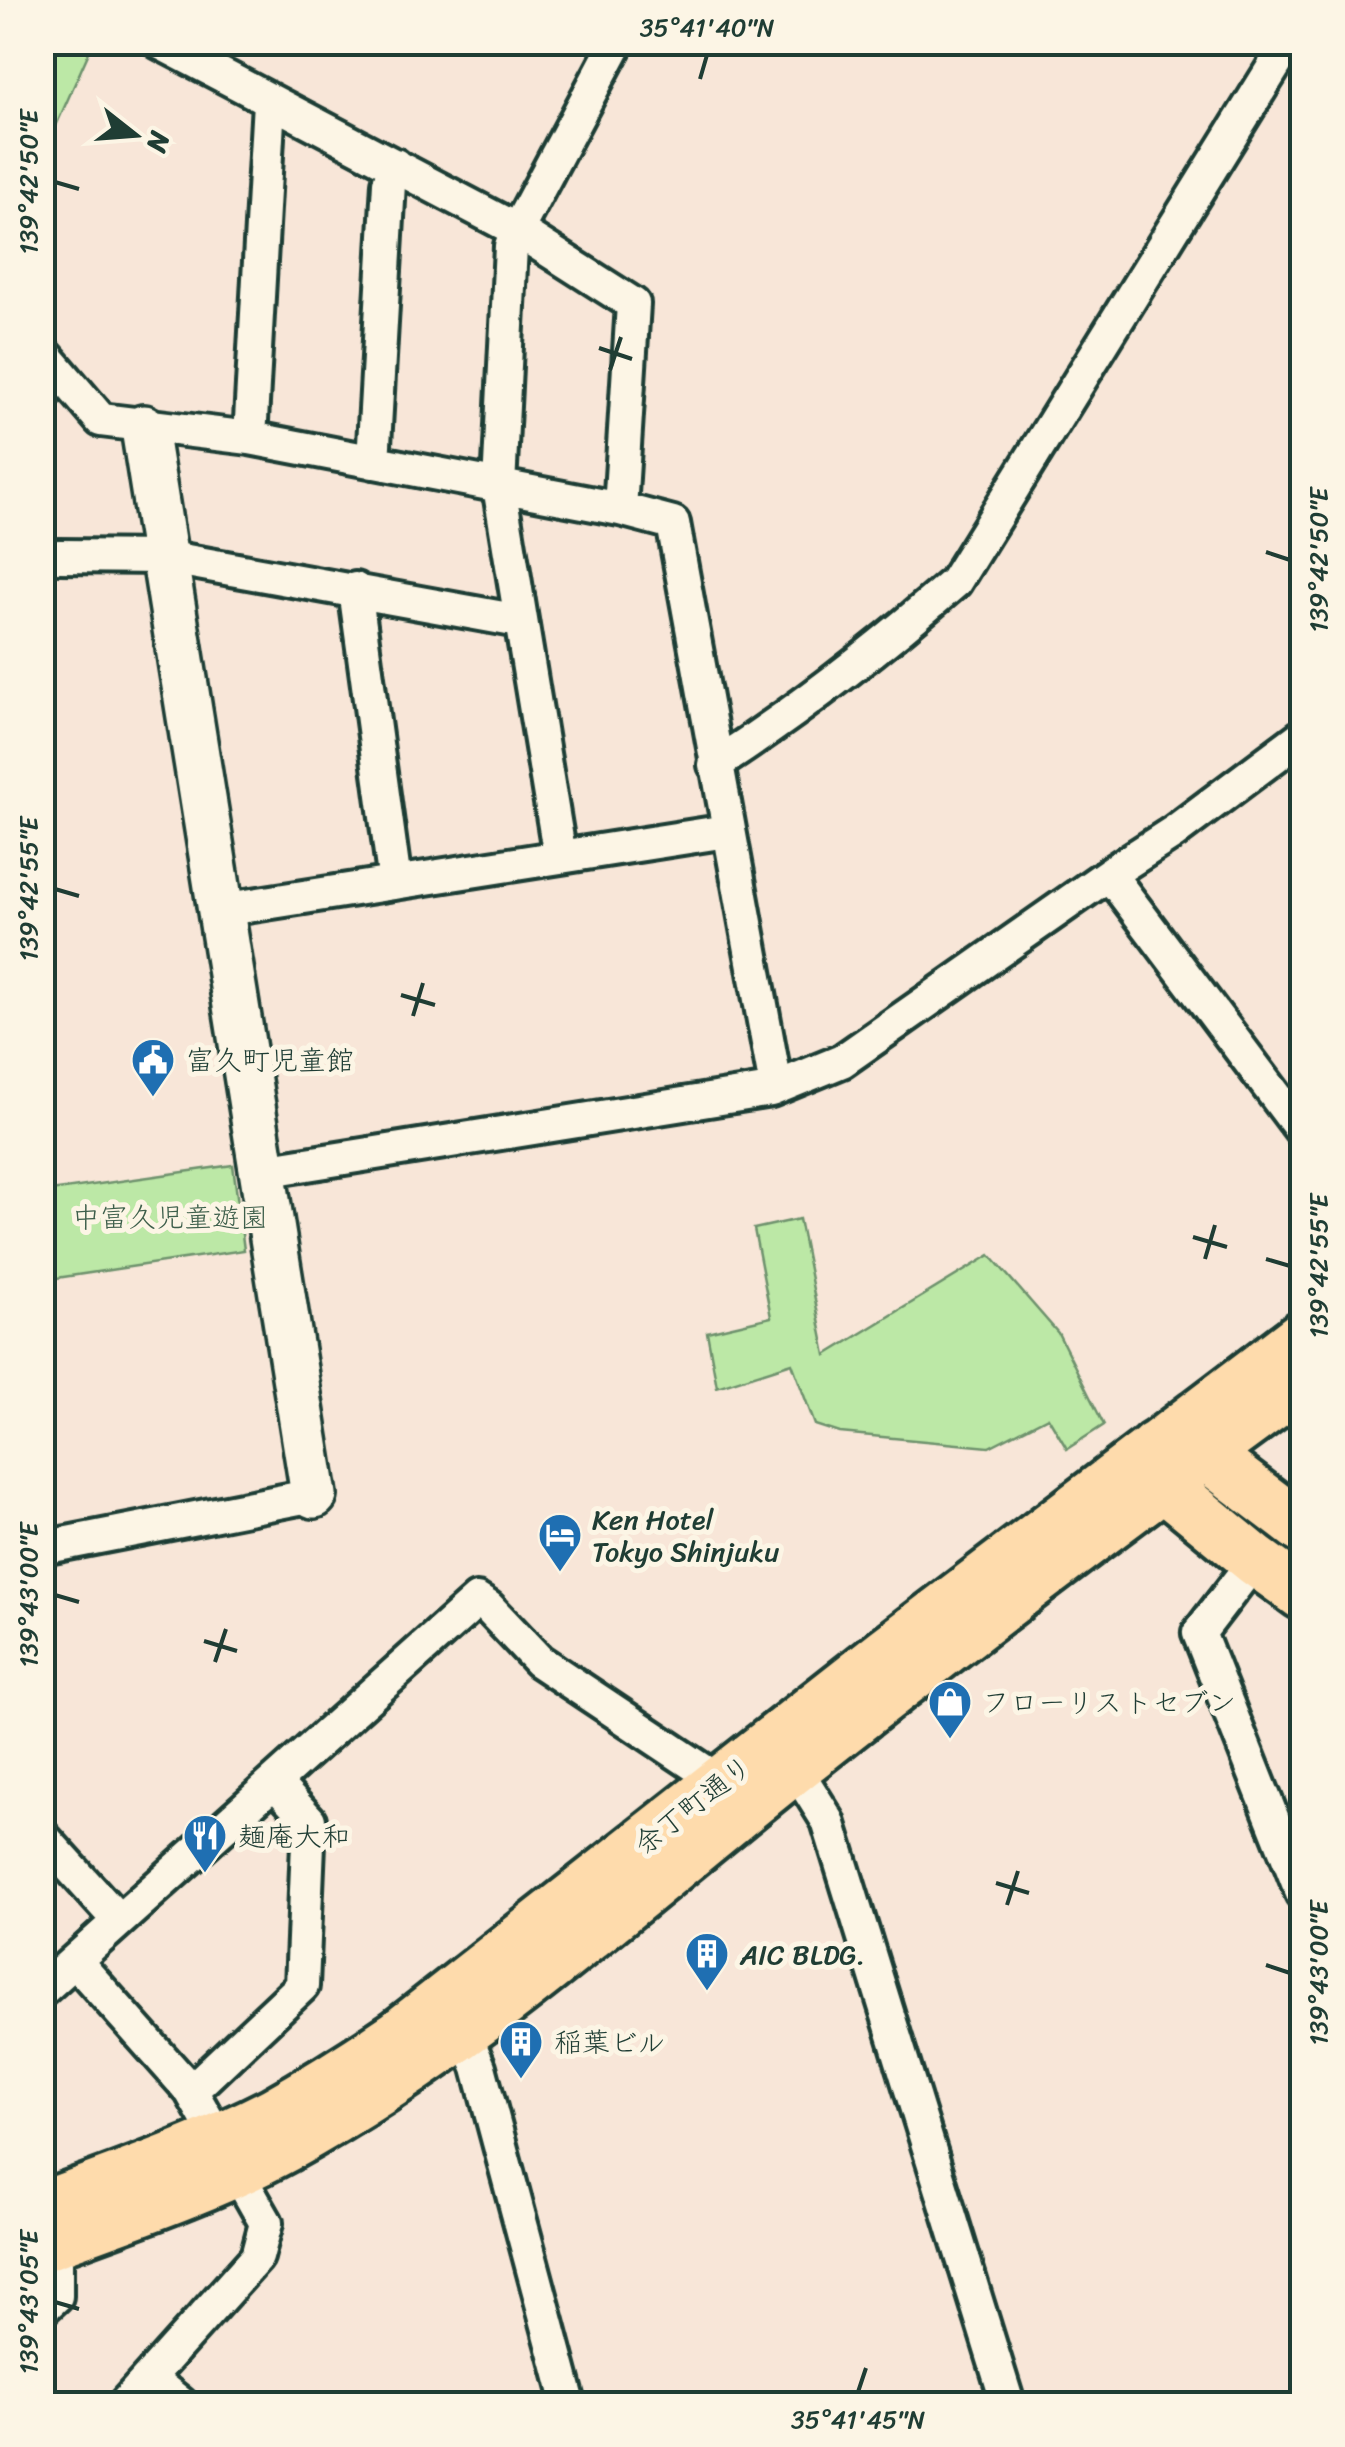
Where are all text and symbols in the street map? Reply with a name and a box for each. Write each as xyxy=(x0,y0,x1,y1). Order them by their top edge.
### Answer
text: 35°41'40"N xyxy=(640,5,775,50)
north arrow xyxy=(85,85,185,185)
text: 139°42'50"E xyxy=(6,107,51,255)
text: N xyxy=(132,125,185,159)
text: 139°42'50"E xyxy=(1296,485,1341,633)
text: 139°42'55"E xyxy=(6,815,51,961)
place label: 富久町児童館 xyxy=(186,1036,354,1085)
public building icon: 富久町児童館 xyxy=(130,1037,176,1098)
text: 139°42'55"E xyxy=(1296,1192,1341,1338)
park label: 中富久児童遊園 xyxy=(72,1193,268,1242)
place label: Ken Hotel Tokyo Shinjuku xyxy=(592,1495,779,1576)
hotel icon: Ken Hotel Tokyo Shinjuku xyxy=(537,1512,583,1573)
text: 139°43'00"E xyxy=(6,1520,51,1668)
place label: フローリストセブン xyxy=(982,1678,1236,1727)
shop icon: フローリストセブン xyxy=(927,1679,973,1740)
street label: 余丁町通り xyxy=(623,1743,763,1867)
place label: 麺庵大和 xyxy=(238,1812,350,1861)
restaurant icon: 麺庵大和 xyxy=(182,1813,228,1874)
text: 139°43'00"E xyxy=(1296,1898,1341,2046)
place label: AIC BLDG. xyxy=(739,1930,865,1979)
building icon: AIC BLDG. xyxy=(684,1931,730,1992)
place label: 稲葉ビル xyxy=(554,2018,665,2067)
building icon: 稲葉ビル xyxy=(498,2019,544,2080)
text: 139°43'05"E xyxy=(6,2228,51,2374)
text: 35°41'45"N xyxy=(791,2397,926,2442)

